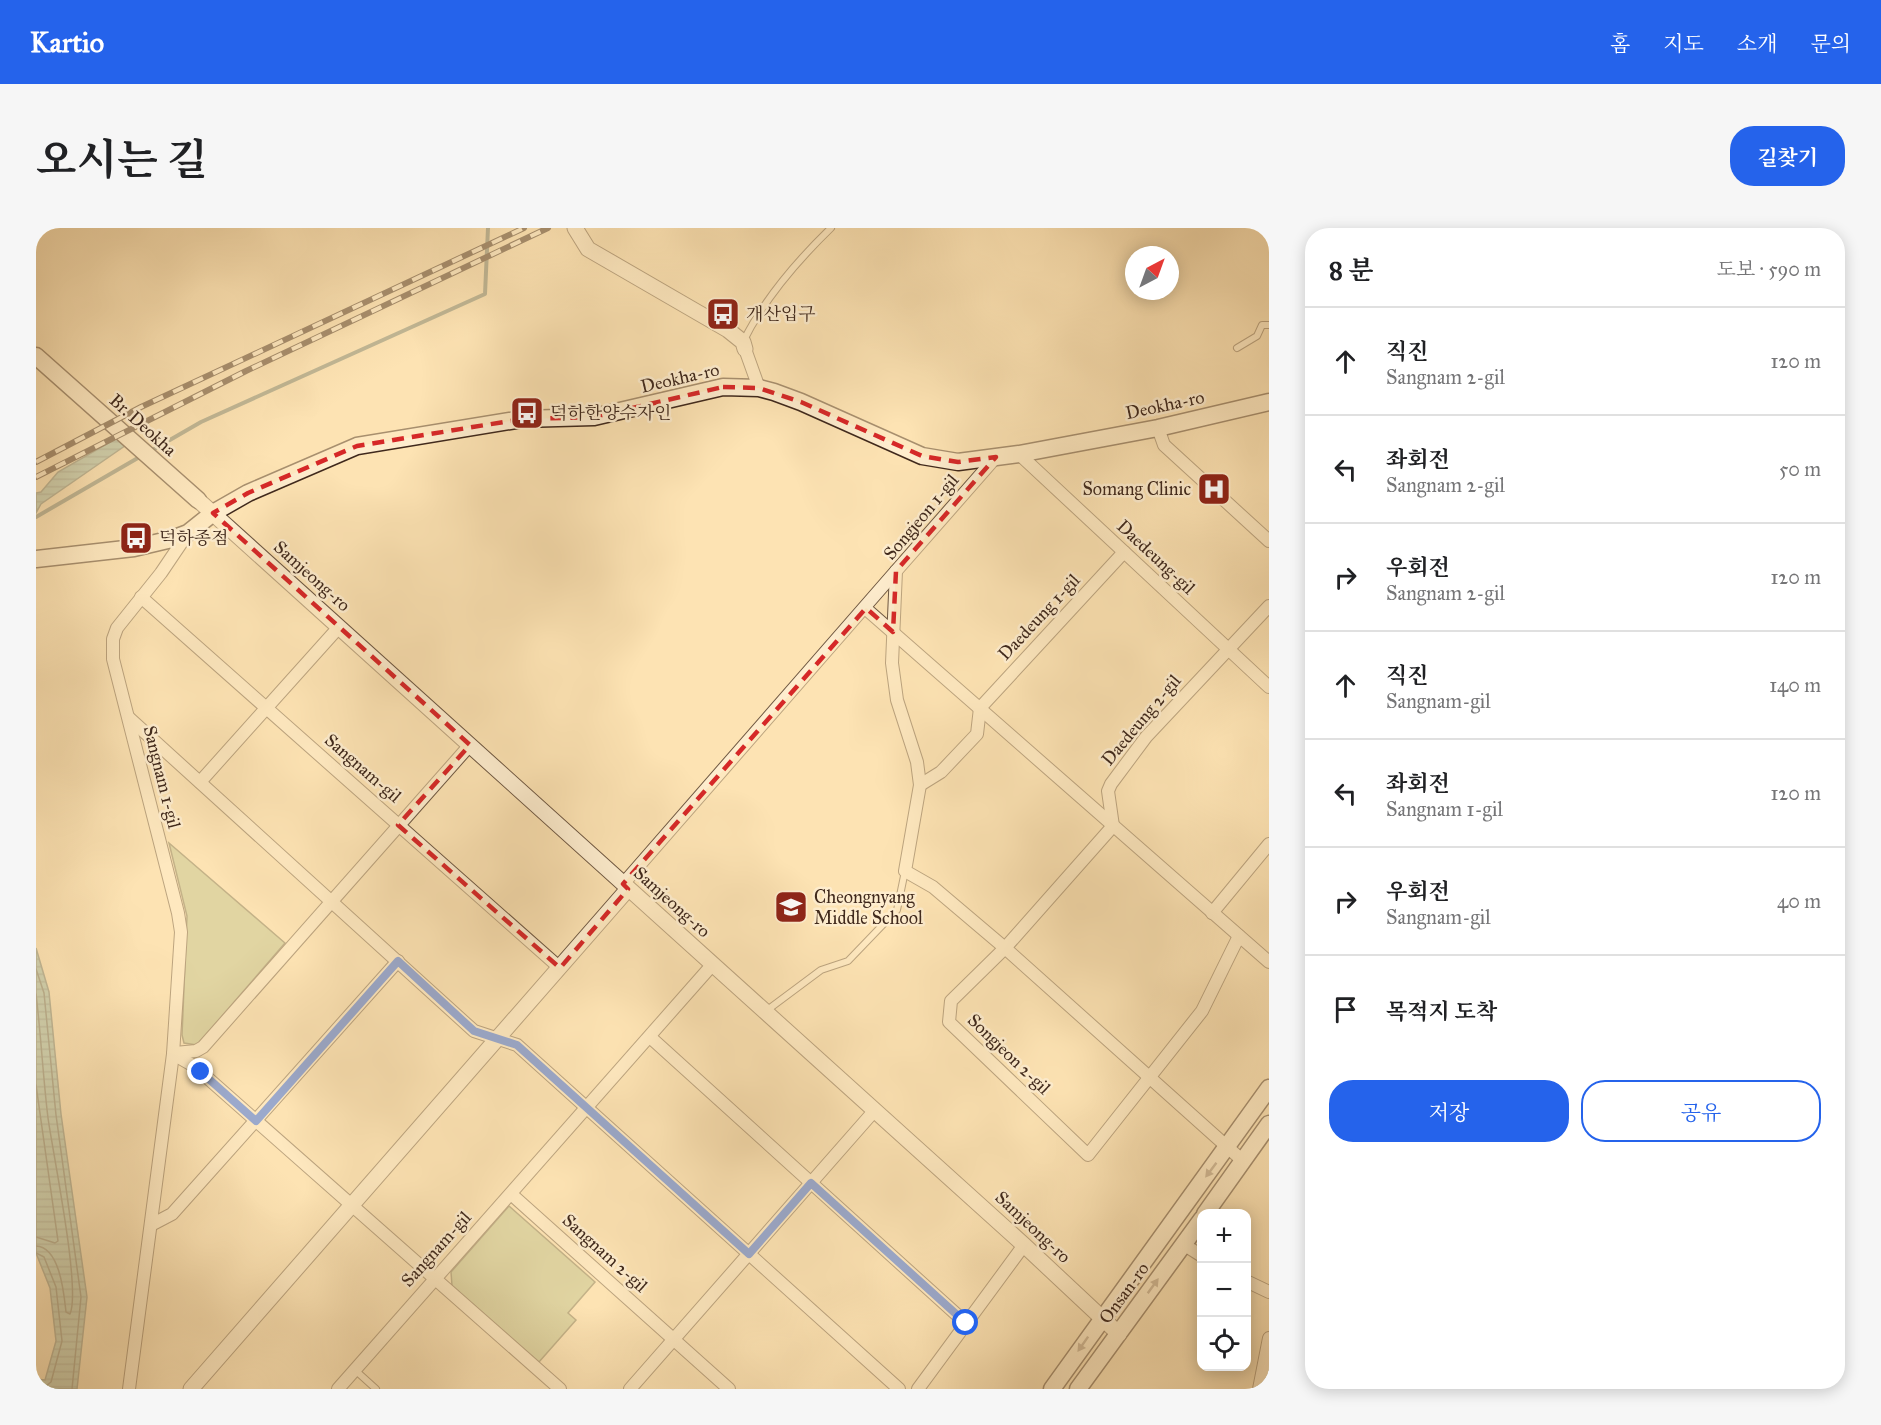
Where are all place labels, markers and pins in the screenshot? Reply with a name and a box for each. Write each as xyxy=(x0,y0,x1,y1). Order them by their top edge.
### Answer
bus stop icon: 개산입구 xyxy=(705,296,741,332)
place label: 개산입구 xyxy=(746,303,816,325)
bus stop icon: 덕하한양수자인 xyxy=(509,395,545,431)
place label: 덕하한양수자인 xyxy=(550,402,672,424)
hospital icon: Somang Clinic xyxy=(1196,471,1232,507)
place label: Somang Clinic xyxy=(1082,478,1191,501)
bus stop icon: 덕하종점 xyxy=(118,520,154,556)
place label: 덕하종점 xyxy=(159,527,229,549)
place label: Cheongnyang Middle School xyxy=(814,886,923,929)
school or university icon: Cheongnyang Middle School xyxy=(773,889,809,925)

